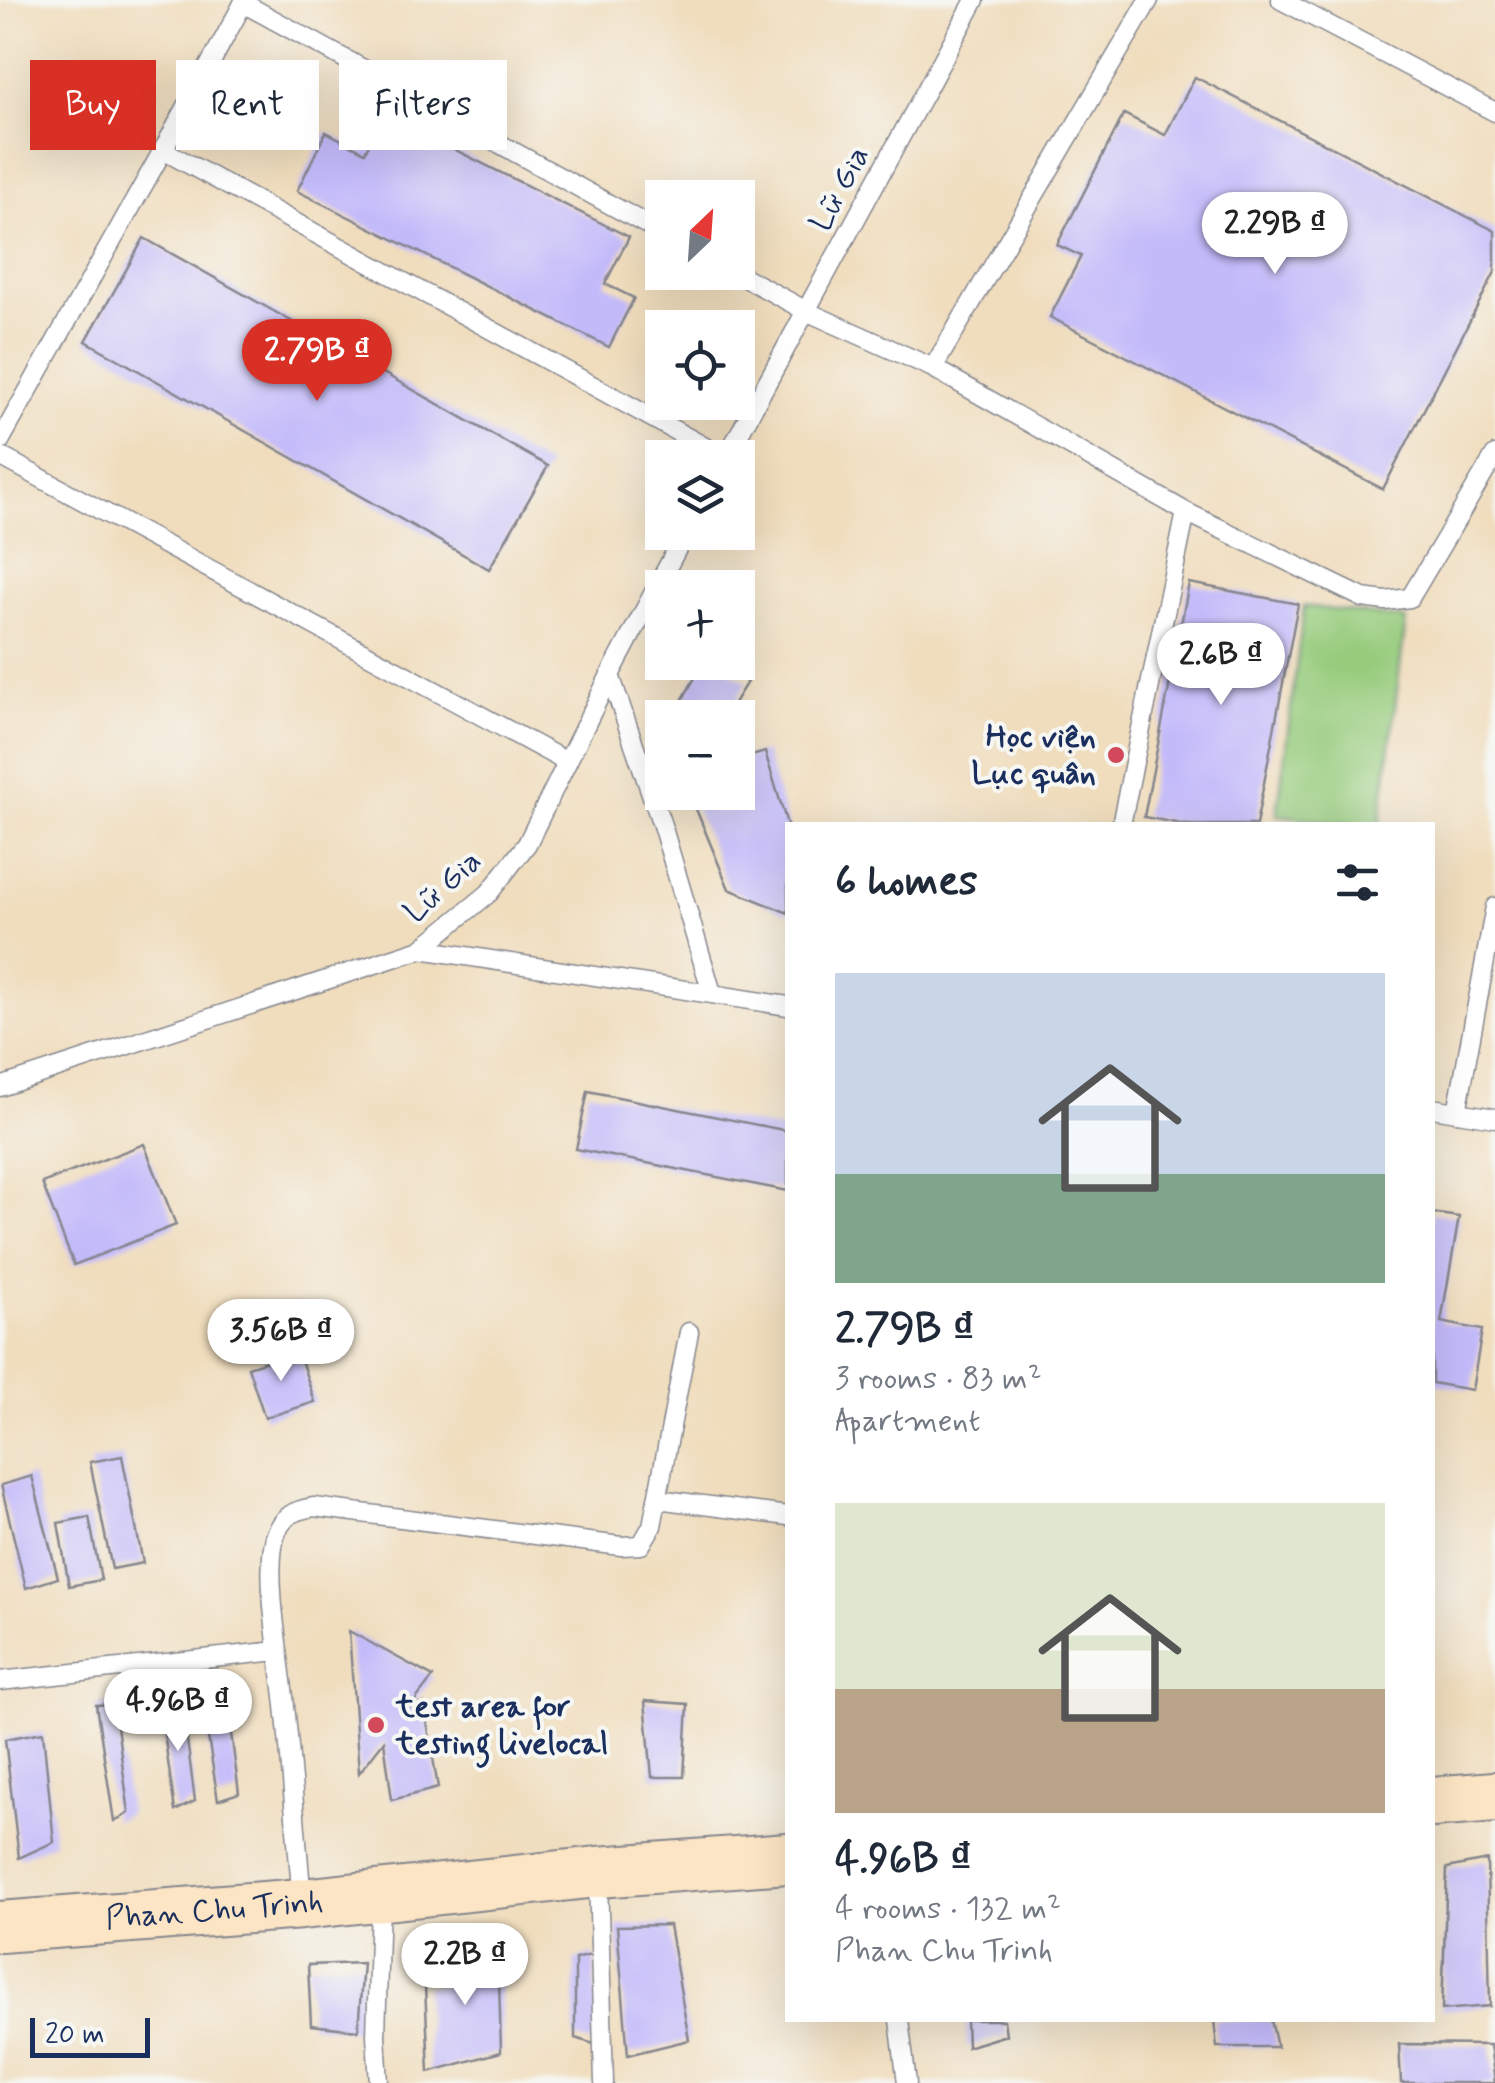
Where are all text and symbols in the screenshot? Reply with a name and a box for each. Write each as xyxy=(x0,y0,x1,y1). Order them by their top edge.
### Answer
chip: Buy xyxy=(30,60,156,150)
chip: Rent xyxy=(176,60,319,150)
chip: Filters xyxy=(339,60,507,150)
street label: Lữ Gia xyxy=(800,139,880,239)
north arrow xyxy=(645,180,755,290)
map controls xyxy=(645,180,755,810)
pin: 2.29B ₫ xyxy=(1183,192,1367,277)
text: 2.29B ₫ xyxy=(1224,203,1326,245)
button: locate xyxy=(645,310,755,420)
pin: 2.79B ₫ xyxy=(225,319,409,404)
text: 2.79B ₫ xyxy=(264,330,370,372)
button: layers xyxy=(645,440,755,550)
button: + xyxy=(645,570,755,680)
pin: 2.6B ₫ xyxy=(1140,623,1302,708)
text: 2.6B ₫ xyxy=(1179,634,1263,676)
button: − xyxy=(645,700,755,810)
place label: Học viện Lục quân xyxy=(971,716,1096,795)
marker: Học viện Lục quân xyxy=(1105,744,1127,766)
street label: Lữ Gia xyxy=(395,841,491,933)
text: 6 homes xyxy=(835,855,978,910)
icon: filters xyxy=(1330,855,1385,910)
icon: home xyxy=(1020,1038,1200,1218)
pin: 3.56B ₫ xyxy=(189,1299,373,1384)
text: 2.79B ₫ xyxy=(835,1303,974,1358)
text: 3.56B ₫ xyxy=(229,1310,333,1352)
text: 3 rooms · 83 m² xyxy=(835,1358,1042,1400)
text: Apartment xyxy=(835,1400,980,1442)
icon: home xyxy=(1020,1568,1200,1748)
pin: 4.96B ₫ xyxy=(86,1669,270,1754)
text: 4.96B ₫ xyxy=(126,1680,230,1722)
place label: test area for testing livelocal xyxy=(395,1686,608,1769)
marker: test area for testing livelocal xyxy=(365,1714,387,1736)
text: 4.96B ₫ xyxy=(835,1833,972,1888)
street label: Phan Chu Trinh xyxy=(104,1881,325,1940)
text: 4 rooms · 132 m² xyxy=(835,1888,1061,1930)
pin: 2.2B ₫ xyxy=(384,1923,546,2008)
text: Phan Chu Trinh xyxy=(835,1930,1053,1972)
text: 2.2B ₫ xyxy=(423,1934,507,1976)
scale bar xyxy=(30,2013,150,2058)
text: 20 m xyxy=(45,2017,105,2054)

